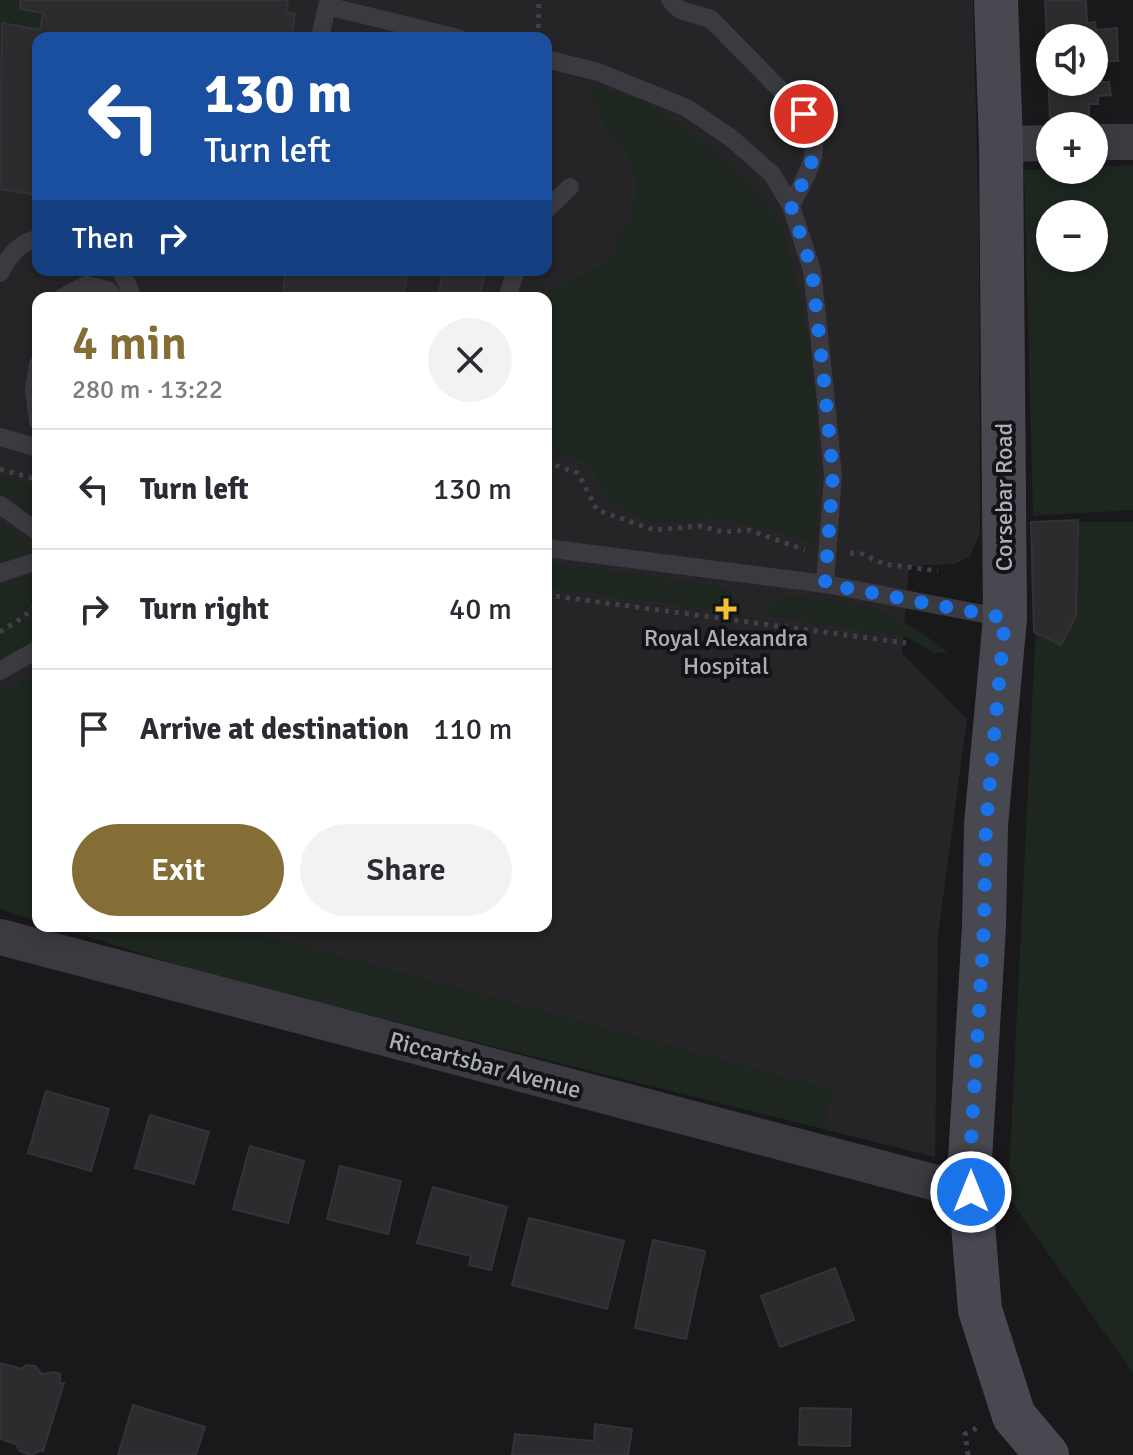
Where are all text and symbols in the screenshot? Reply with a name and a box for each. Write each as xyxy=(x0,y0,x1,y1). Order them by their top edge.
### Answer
map controls xyxy=(1036,24,1108,272)
button: sound xyxy=(1036,24,1108,96)
text: 130 m xyxy=(204,59,352,128)
icon: left xyxy=(72,64,176,168)
pin xyxy=(770,80,838,148)
icon: arrive xyxy=(782,92,826,136)
button: + xyxy=(1036,112,1108,184)
text: Turn left xyxy=(204,128,331,173)
button: − xyxy=(1036,200,1108,272)
icon: right xyxy=(150,216,194,260)
text: Then xyxy=(72,220,134,257)
text: 4 min xyxy=(72,314,187,373)
button: close xyxy=(428,318,512,402)
text: 280 m · 13:22 xyxy=(72,374,223,406)
street label: Corsebar Road xyxy=(989,423,1019,571)
icon: left xyxy=(72,467,116,511)
text: Turn left xyxy=(140,471,249,508)
text: 130 m xyxy=(433,471,512,508)
icon: right xyxy=(72,587,116,631)
text: Turn right xyxy=(140,591,269,628)
text: 40 m xyxy=(449,591,512,628)
marker: Royal Alexandra Hospital xyxy=(715,598,737,620)
place label: Royal Alexandra Hospital xyxy=(644,623,808,681)
icon: arrive xyxy=(72,707,116,751)
text: Arrive at destination xyxy=(140,711,409,748)
text: 110 m xyxy=(433,711,512,748)
button: Exit xyxy=(72,824,284,916)
button: Share xyxy=(300,824,512,916)
street label: Riccartsbar Avenue xyxy=(386,1025,584,1105)
position arrow xyxy=(929,1150,1013,1234)

